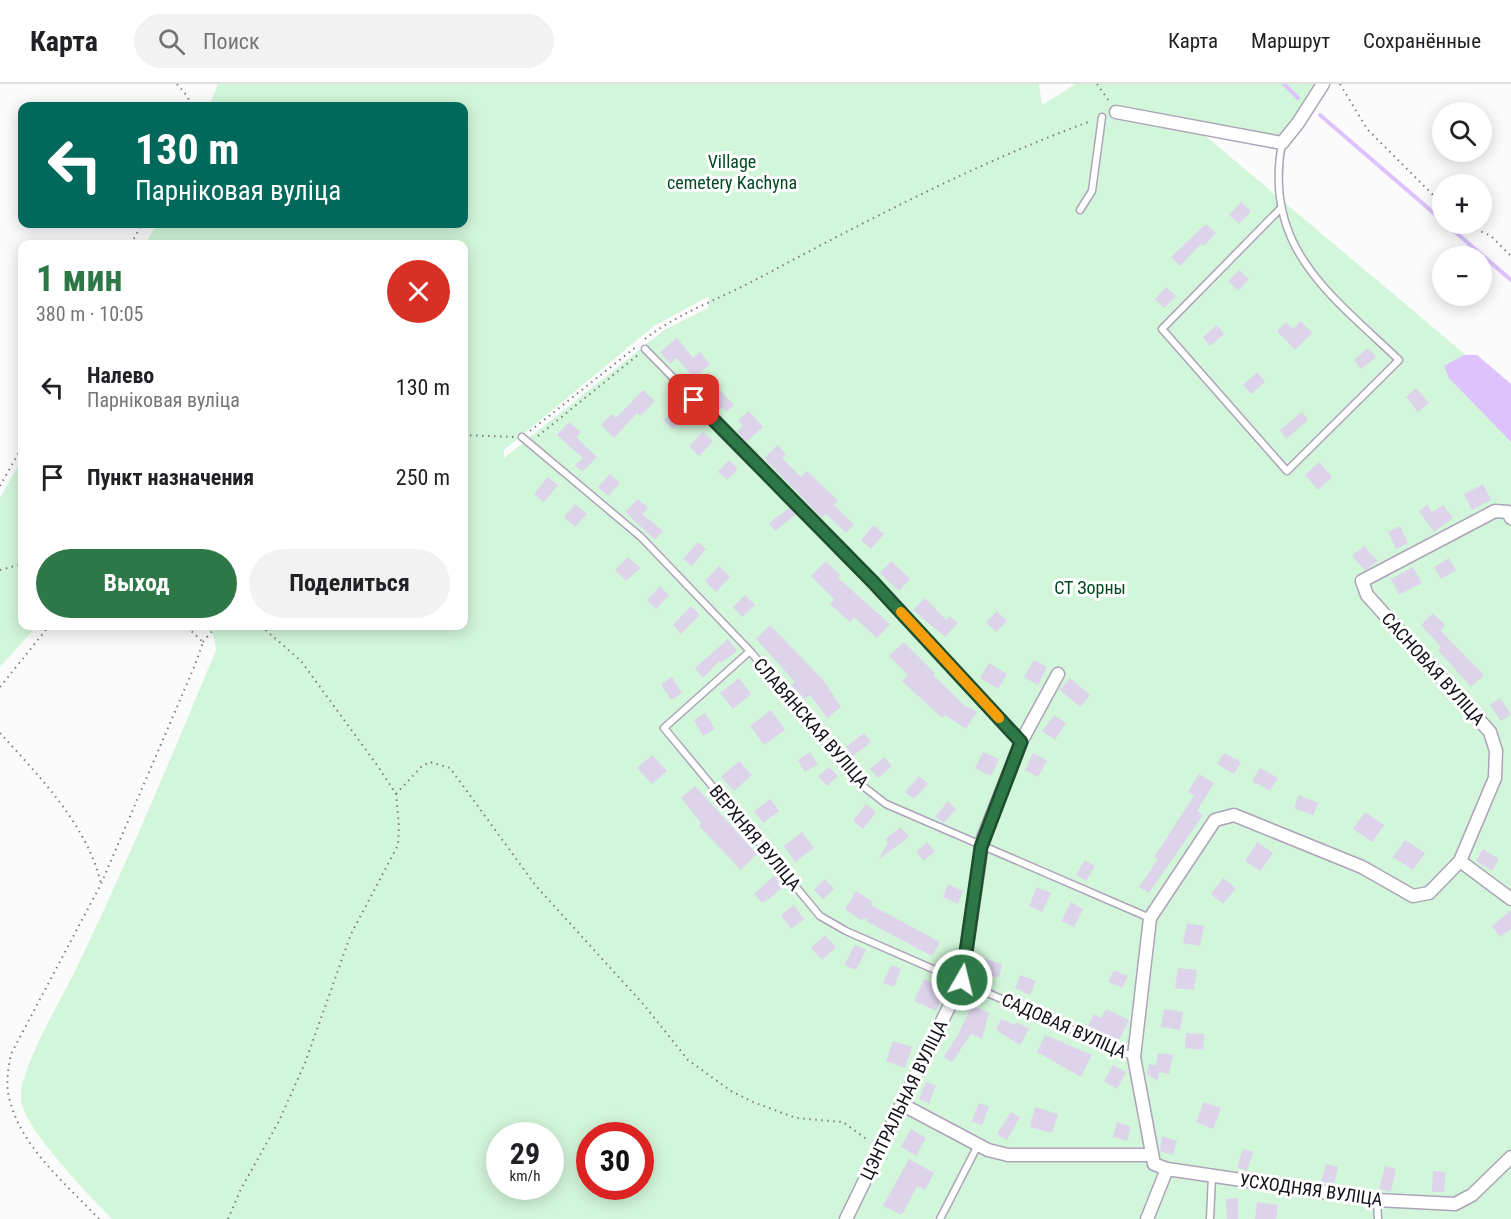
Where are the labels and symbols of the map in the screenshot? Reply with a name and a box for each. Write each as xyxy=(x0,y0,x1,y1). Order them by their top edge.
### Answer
park label: Village cemetery Kachyna xyxy=(667,151,797,193)
pin xyxy=(668,374,719,425)
park label: СТ Зорны xyxy=(1054,577,1126,598)
street label: САСНОВАЯ ВУЛІЦА xyxy=(1377,608,1490,730)
street label: СЛАВЯНСКАЯ ВУЛІЦА xyxy=(749,654,874,792)
street label: ВЕРХНЯЯ ВУЛІЦА xyxy=(705,781,806,895)
position arrow xyxy=(930,948,994,1012)
street label: САДОВАЯ ВУЛІЦА xyxy=(999,989,1130,1063)
street label: ЦЭНТРАЛЬНАЯ ВУЛІЦА xyxy=(856,1016,952,1183)
speed limit sign: 30 xyxy=(576,1122,654,1200)
street label: УСХОДНЯЯ ВУЛІЦА xyxy=(1238,1169,1385,1210)

